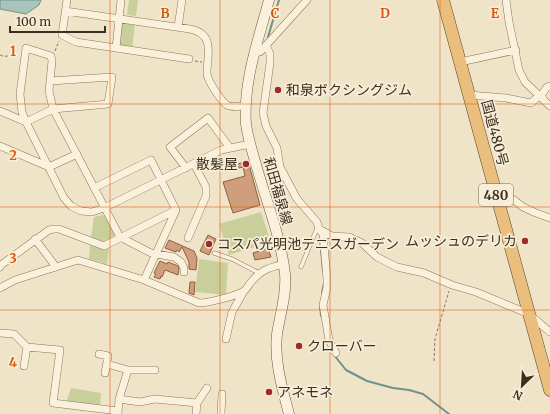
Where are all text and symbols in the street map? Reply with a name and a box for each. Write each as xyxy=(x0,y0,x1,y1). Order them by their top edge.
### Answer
text: B xyxy=(160,5,170,22)
text: C xyxy=(271,5,280,22)
text: D xyxy=(380,5,390,22)
text: E xyxy=(491,5,500,22)
scale bar xyxy=(10,8,105,34)
text: 100 m xyxy=(16,14,51,29)
text: 1 xyxy=(10,43,16,60)
place label: 和泉ボクシングジム xyxy=(286,81,412,99)
marker: 和泉ボクシングジム xyxy=(273,85,283,95)
street label: 国道480号 xyxy=(478,98,512,168)
text: 2 xyxy=(9,147,17,164)
place label: 散髪屋 xyxy=(196,155,238,173)
street label: 和田福泉線 xyxy=(260,155,296,227)
marker: 散髪屋 xyxy=(241,159,251,169)
road number: 480 xyxy=(479,184,513,206)
place label: ムッシュのデリカ xyxy=(405,232,517,250)
place label: コスパ光明池テニスガーデン xyxy=(217,235,399,253)
marker: ムッシュのデリカ xyxy=(520,236,530,246)
marker: コスパ光明池テニスガーデン xyxy=(204,239,214,249)
text: 3 xyxy=(9,250,17,267)
place label: クローバー xyxy=(307,337,377,355)
marker: クローバー xyxy=(294,341,304,351)
text: 4 xyxy=(9,354,18,371)
north arrow xyxy=(502,366,542,406)
place label: アネモネ xyxy=(277,383,333,401)
marker: アネモネ xyxy=(264,387,274,397)
text: N xyxy=(511,387,525,403)

